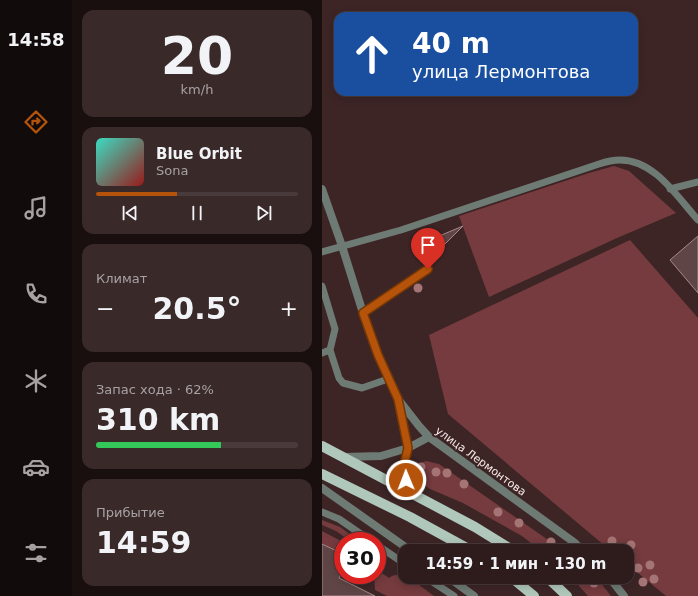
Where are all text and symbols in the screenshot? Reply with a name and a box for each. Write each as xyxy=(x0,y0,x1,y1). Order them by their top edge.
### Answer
text: 20 xyxy=(161,26,233,86)
text: 40 m xyxy=(412,27,490,60)
icon: ahead xyxy=(346,28,398,80)
text: 14:58 xyxy=(7,29,65,50)
text: улица Лермонтова xyxy=(412,61,590,82)
text: km/h xyxy=(181,82,213,97)
icon: directions xyxy=(22,108,50,136)
text: Blue Orbit xyxy=(156,145,242,163)
text: Sona xyxy=(156,163,188,178)
icon: music xyxy=(22,194,50,222)
icon: previous xyxy=(119,202,141,224)
icon: pause xyxy=(186,202,208,224)
icon: next xyxy=(253,202,275,224)
pin xyxy=(411,228,445,269)
icon: arrive xyxy=(417,234,439,256)
text: Климат xyxy=(96,271,147,286)
icon: phone xyxy=(22,280,50,308)
text: 20.5° xyxy=(152,291,242,326)
text: − xyxy=(96,296,114,321)
text: + xyxy=(280,296,298,321)
icon: climate xyxy=(22,367,50,395)
text: Запас хода · 62% xyxy=(96,382,214,397)
text: 310 km xyxy=(96,402,220,437)
street label: улица Лермонтова xyxy=(433,424,529,499)
icon: car xyxy=(22,453,50,481)
position arrow xyxy=(385,459,427,501)
text: Прибытие xyxy=(96,505,165,520)
text: 14:59 xyxy=(96,525,192,560)
speed limit sign: 30 xyxy=(334,532,386,584)
icon: filters xyxy=(22,539,50,567)
text: 14:59 · 1 мин · 130 m xyxy=(426,555,607,573)

